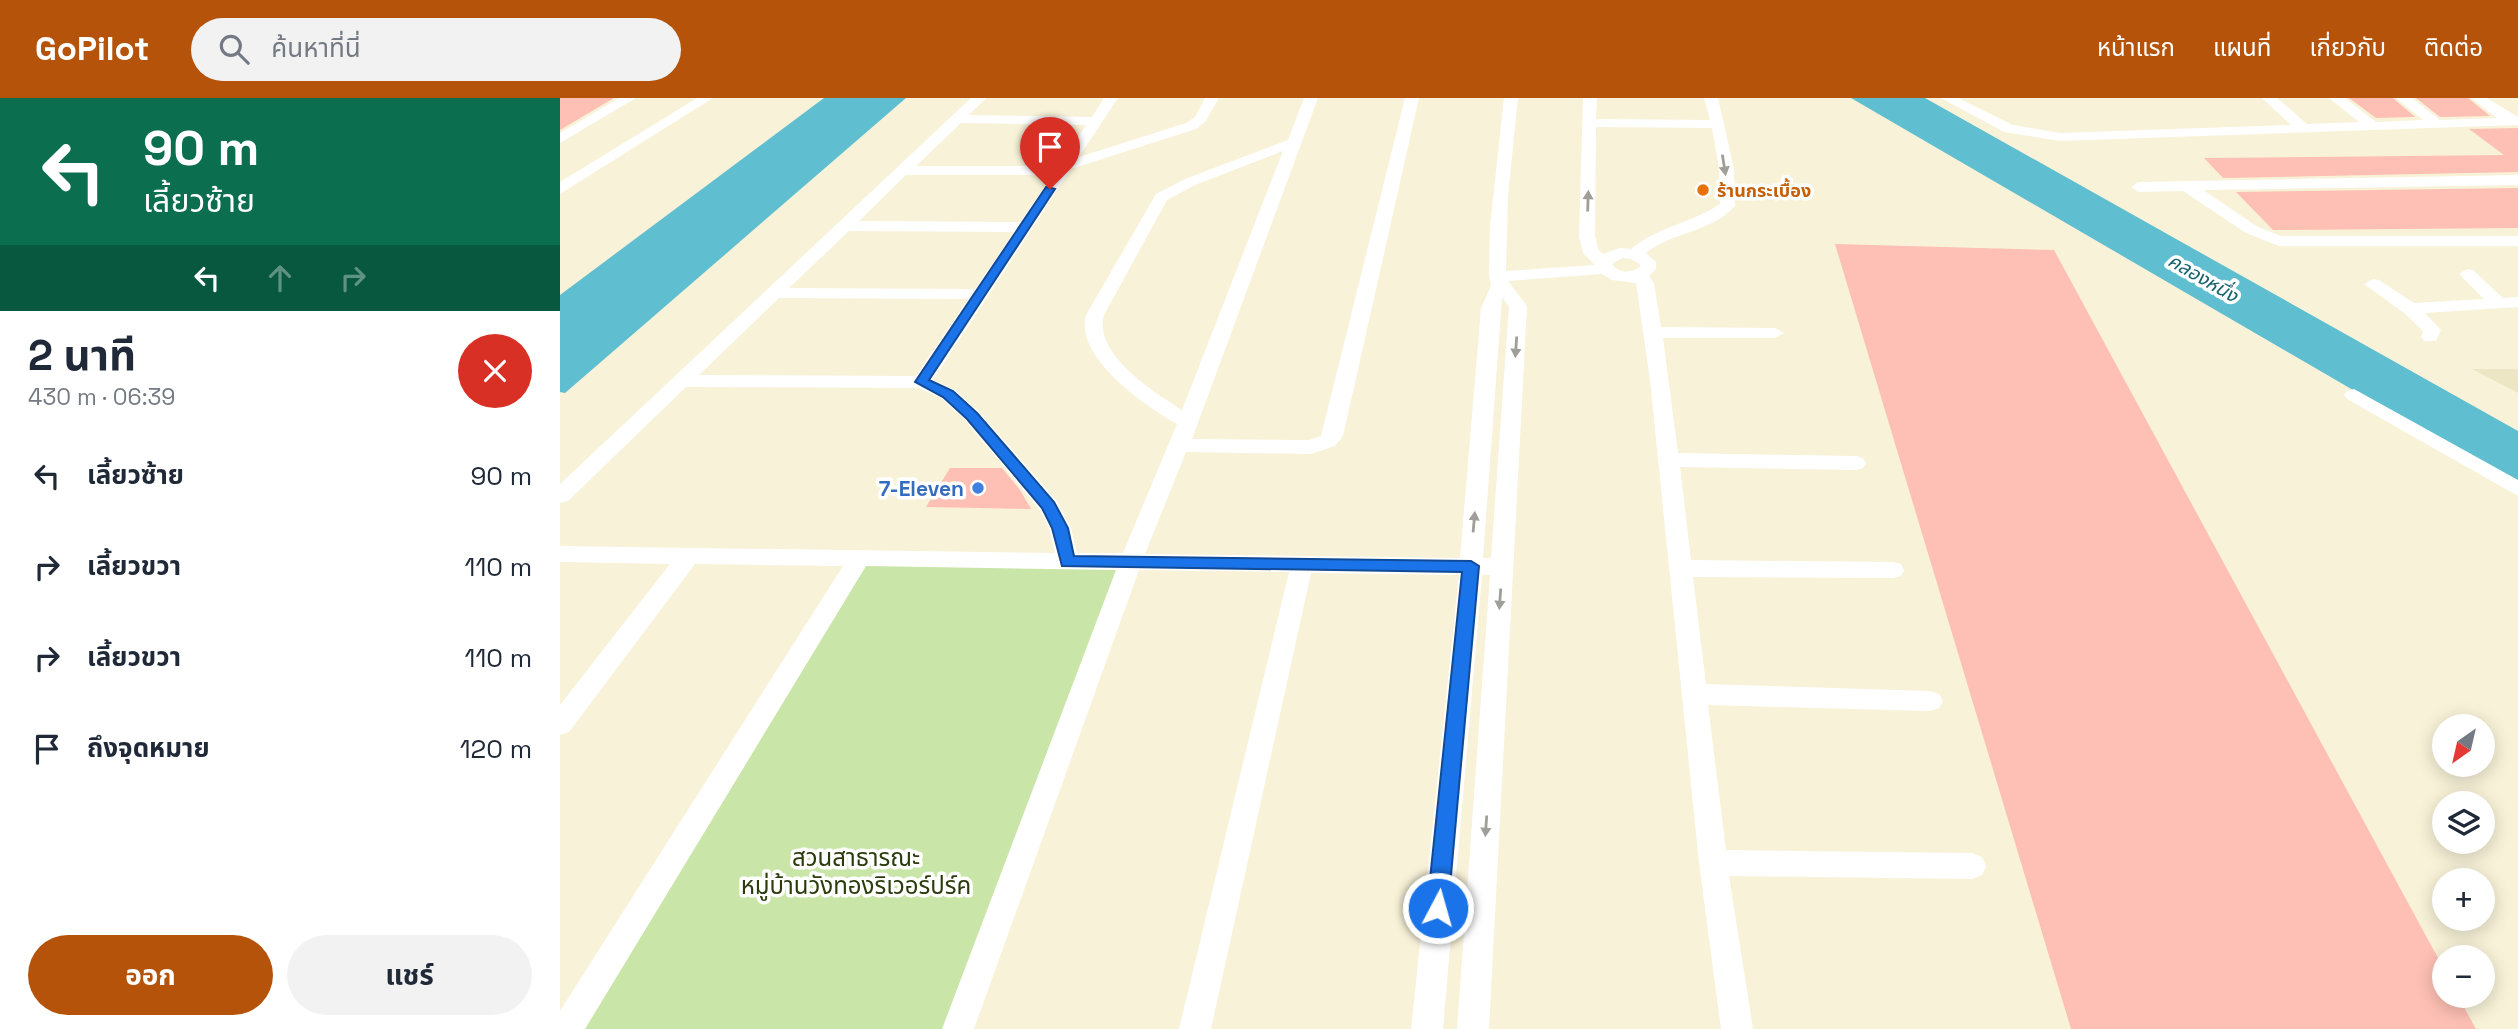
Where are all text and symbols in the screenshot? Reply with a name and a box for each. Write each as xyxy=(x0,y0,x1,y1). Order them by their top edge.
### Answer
search box xyxy=(191,18,681,81)
text: GoPilot xyxy=(35,28,149,70)
icon: search xyxy=(215,30,253,68)
text: ค้นหาที่นี่ xyxy=(271,31,361,65)
text: หน้าแรก xyxy=(2097,32,2175,63)
text: แผนที่ xyxy=(2213,32,2271,63)
text: เกี่ยวกับ xyxy=(2309,32,2386,63)
text: ติดต่อ xyxy=(2424,32,2483,63)
text: 90 m xyxy=(143,117,259,179)
pin xyxy=(1020,117,1080,189)
icon: left xyxy=(28,126,119,217)
icon: arrive xyxy=(1031,128,1069,166)
one-way arrow xyxy=(1719,154,1730,176)
place label: ร้านกระเบื้อง xyxy=(1717,178,1811,202)
text: เลี้ยวซ้าย xyxy=(143,181,255,221)
marker: ร้านกระเบื้อง xyxy=(1695,182,1711,198)
one-way arrow xyxy=(1583,189,1594,211)
water label: คลองหนึ่ง xyxy=(2164,247,2244,308)
icon: left xyxy=(188,259,226,297)
icon: ahead xyxy=(261,259,299,297)
icon: right xyxy=(334,259,372,297)
text: 2 นาที xyxy=(28,329,136,382)
button: close xyxy=(458,334,532,408)
one-way arrow xyxy=(1510,336,1521,358)
text: 430 m · 06:39 xyxy=(28,382,175,412)
icon: left xyxy=(28,457,66,495)
text: เลี้ยวซ้าย xyxy=(87,458,184,492)
text: 90 m xyxy=(470,459,532,493)
place label: 7-Eleven xyxy=(879,475,964,502)
marker: 7-Eleven xyxy=(970,480,986,496)
one-way arrow xyxy=(1469,511,1480,533)
icon: right xyxy=(28,548,66,586)
text: เลี้ยวขวา xyxy=(87,549,181,583)
text: 110 m xyxy=(465,550,532,584)
one-way arrow xyxy=(1494,588,1505,610)
icon: right xyxy=(28,639,66,677)
text: เลี้ยวขวา xyxy=(87,640,181,674)
text: 110 m xyxy=(465,641,532,675)
north arrow xyxy=(2432,714,2496,777)
map controls xyxy=(2432,714,2495,1008)
icon: arrive xyxy=(28,730,66,768)
text: ถึงจุดหมาย xyxy=(87,731,210,765)
text: 120 m xyxy=(460,732,532,766)
button: layers xyxy=(2432,791,2495,854)
one-way arrow xyxy=(1480,815,1491,837)
park label: สวนสาธารณะ หมู่บ้านวังทองริเวอร์ปร์ค xyxy=(741,842,971,901)
button: + xyxy=(2432,868,2495,931)
position arrow xyxy=(1401,871,1475,945)
button: ออก xyxy=(28,935,273,1015)
button: แชร์ xyxy=(287,935,532,1015)
button: − xyxy=(2432,945,2495,1008)

